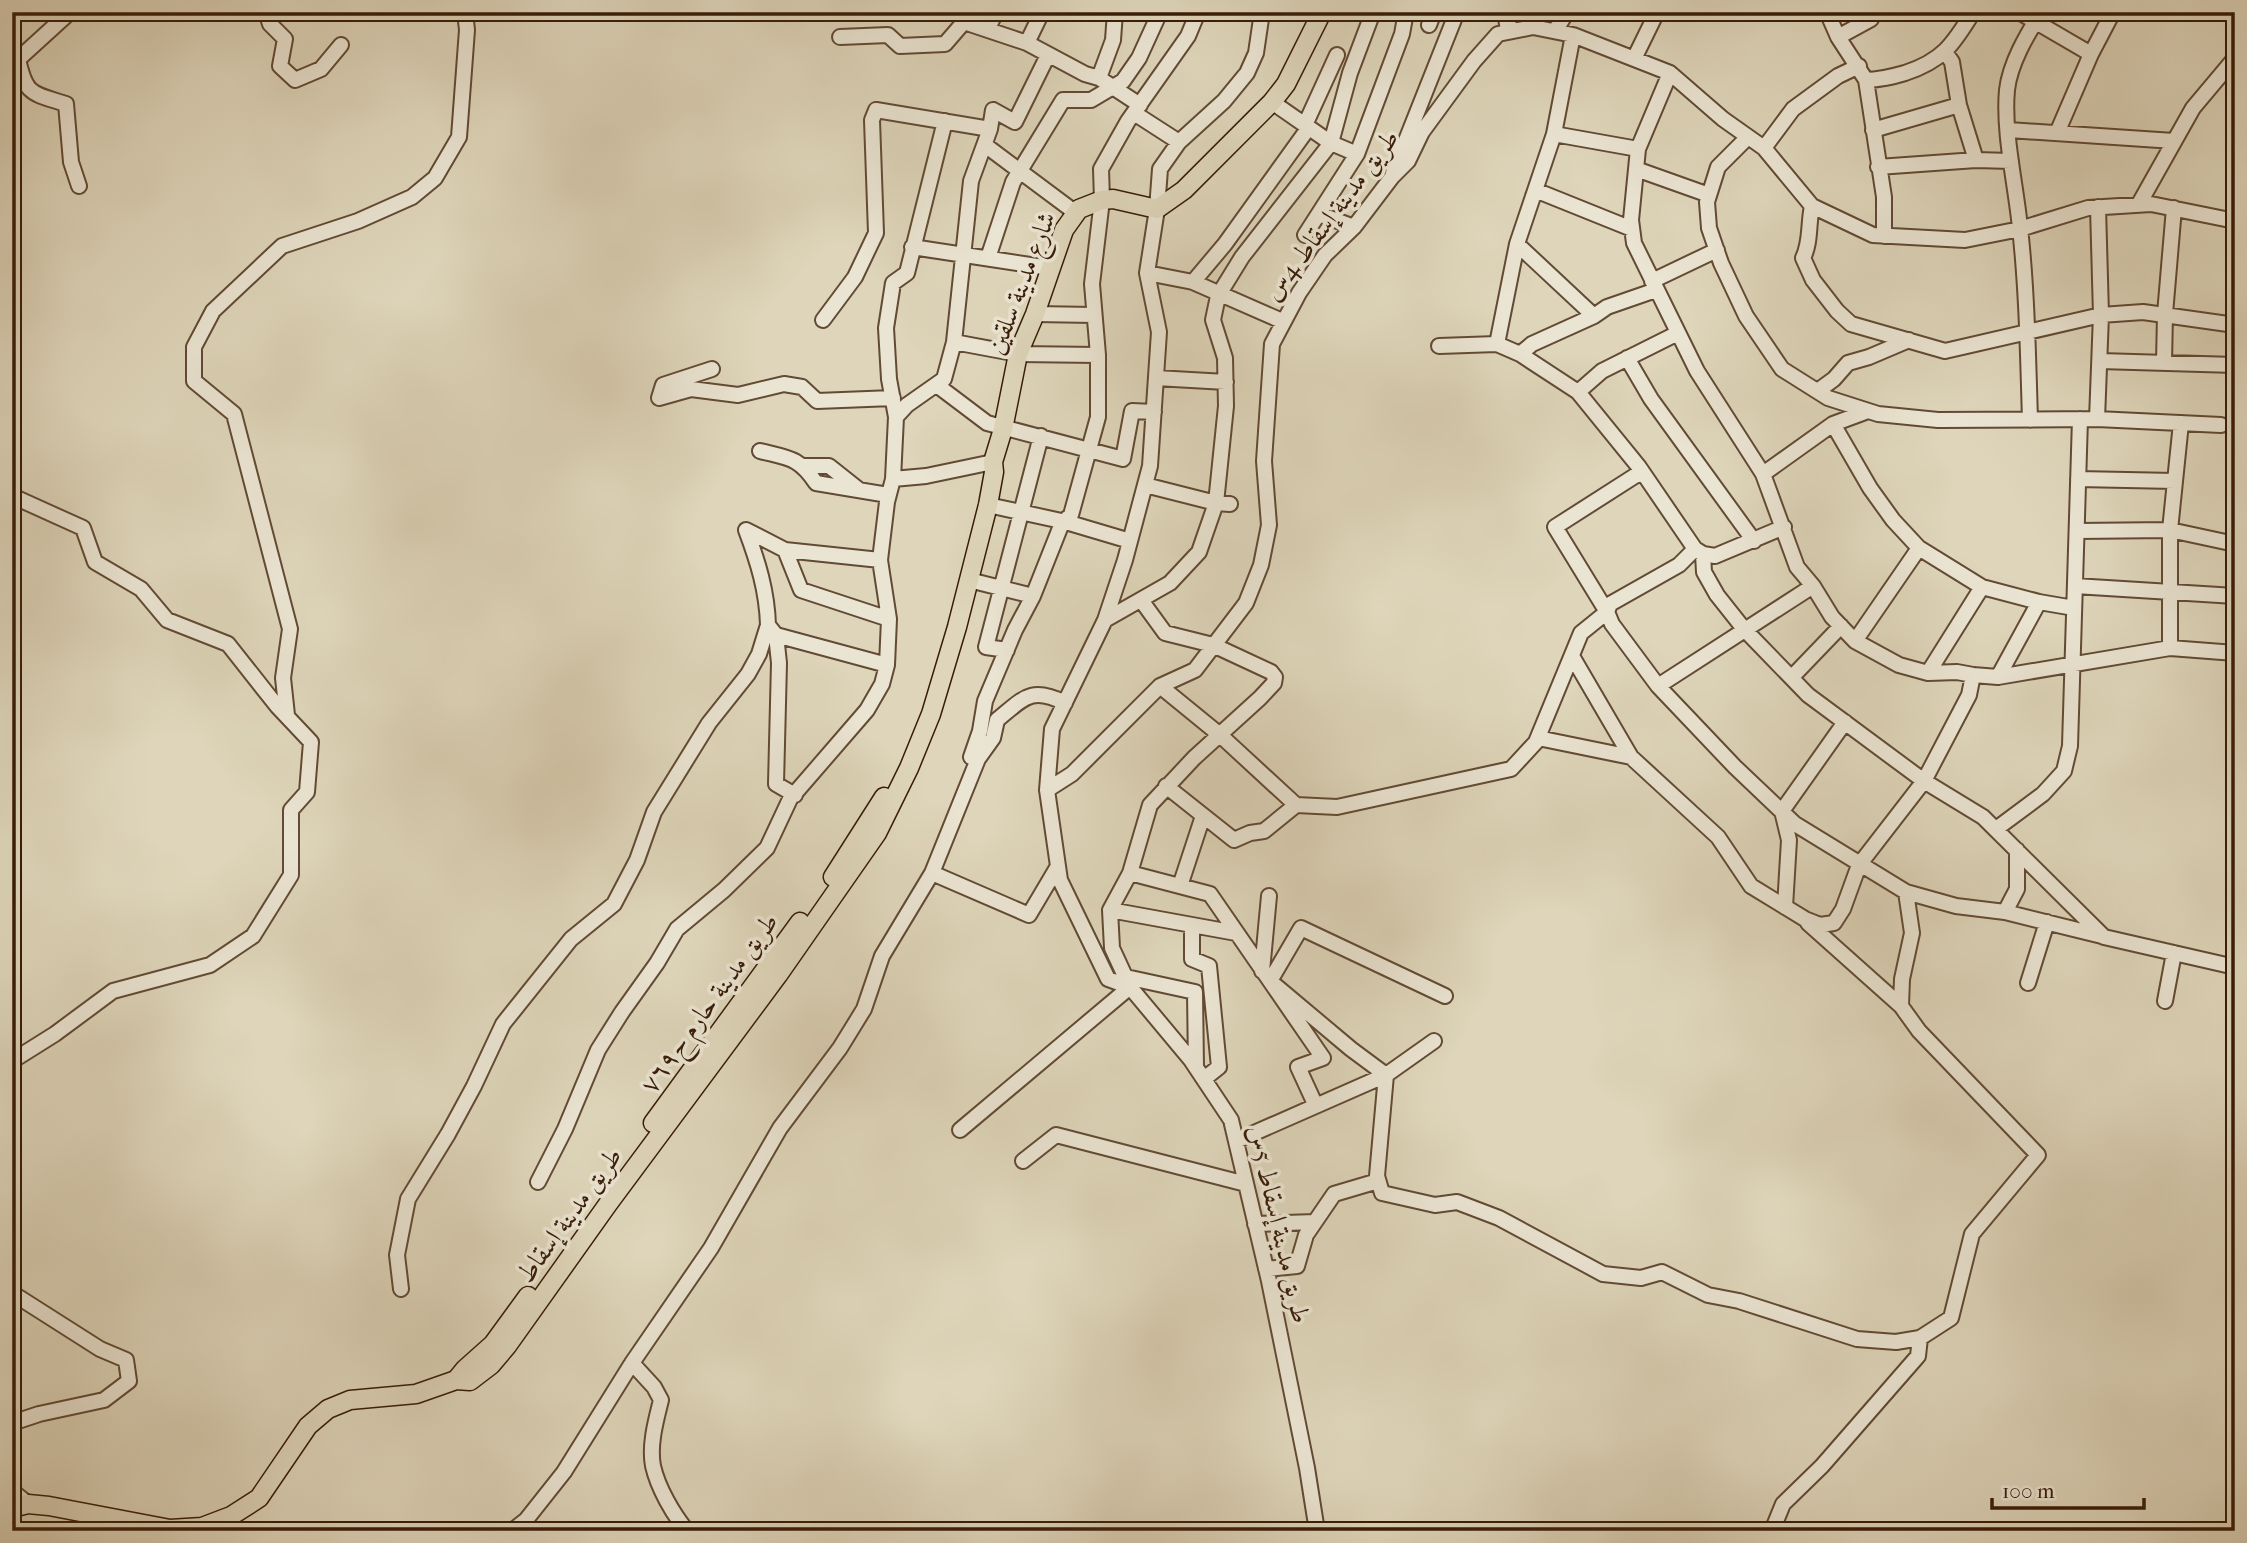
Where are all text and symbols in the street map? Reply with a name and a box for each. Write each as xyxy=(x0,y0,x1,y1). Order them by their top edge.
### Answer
street label: طريق مدينة إسقاط 4س xyxy=(1256,123,1406,307)
street label: شارع مدينة سلقين xyxy=(980,207,1068,361)
street label: طريق مدينة حارم ح٧٦٩ xyxy=(633,907,791,1104)
street label: طريق مدينة إسقاط 5س xyxy=(1240,1122,1317,1326)
street label: طريق مدينة إسقاط xyxy=(510,1141,629,1289)
scale bar xyxy=(1992,1466,2144,1510)
text: 100 m xyxy=(2002,1479,2055,1503)

